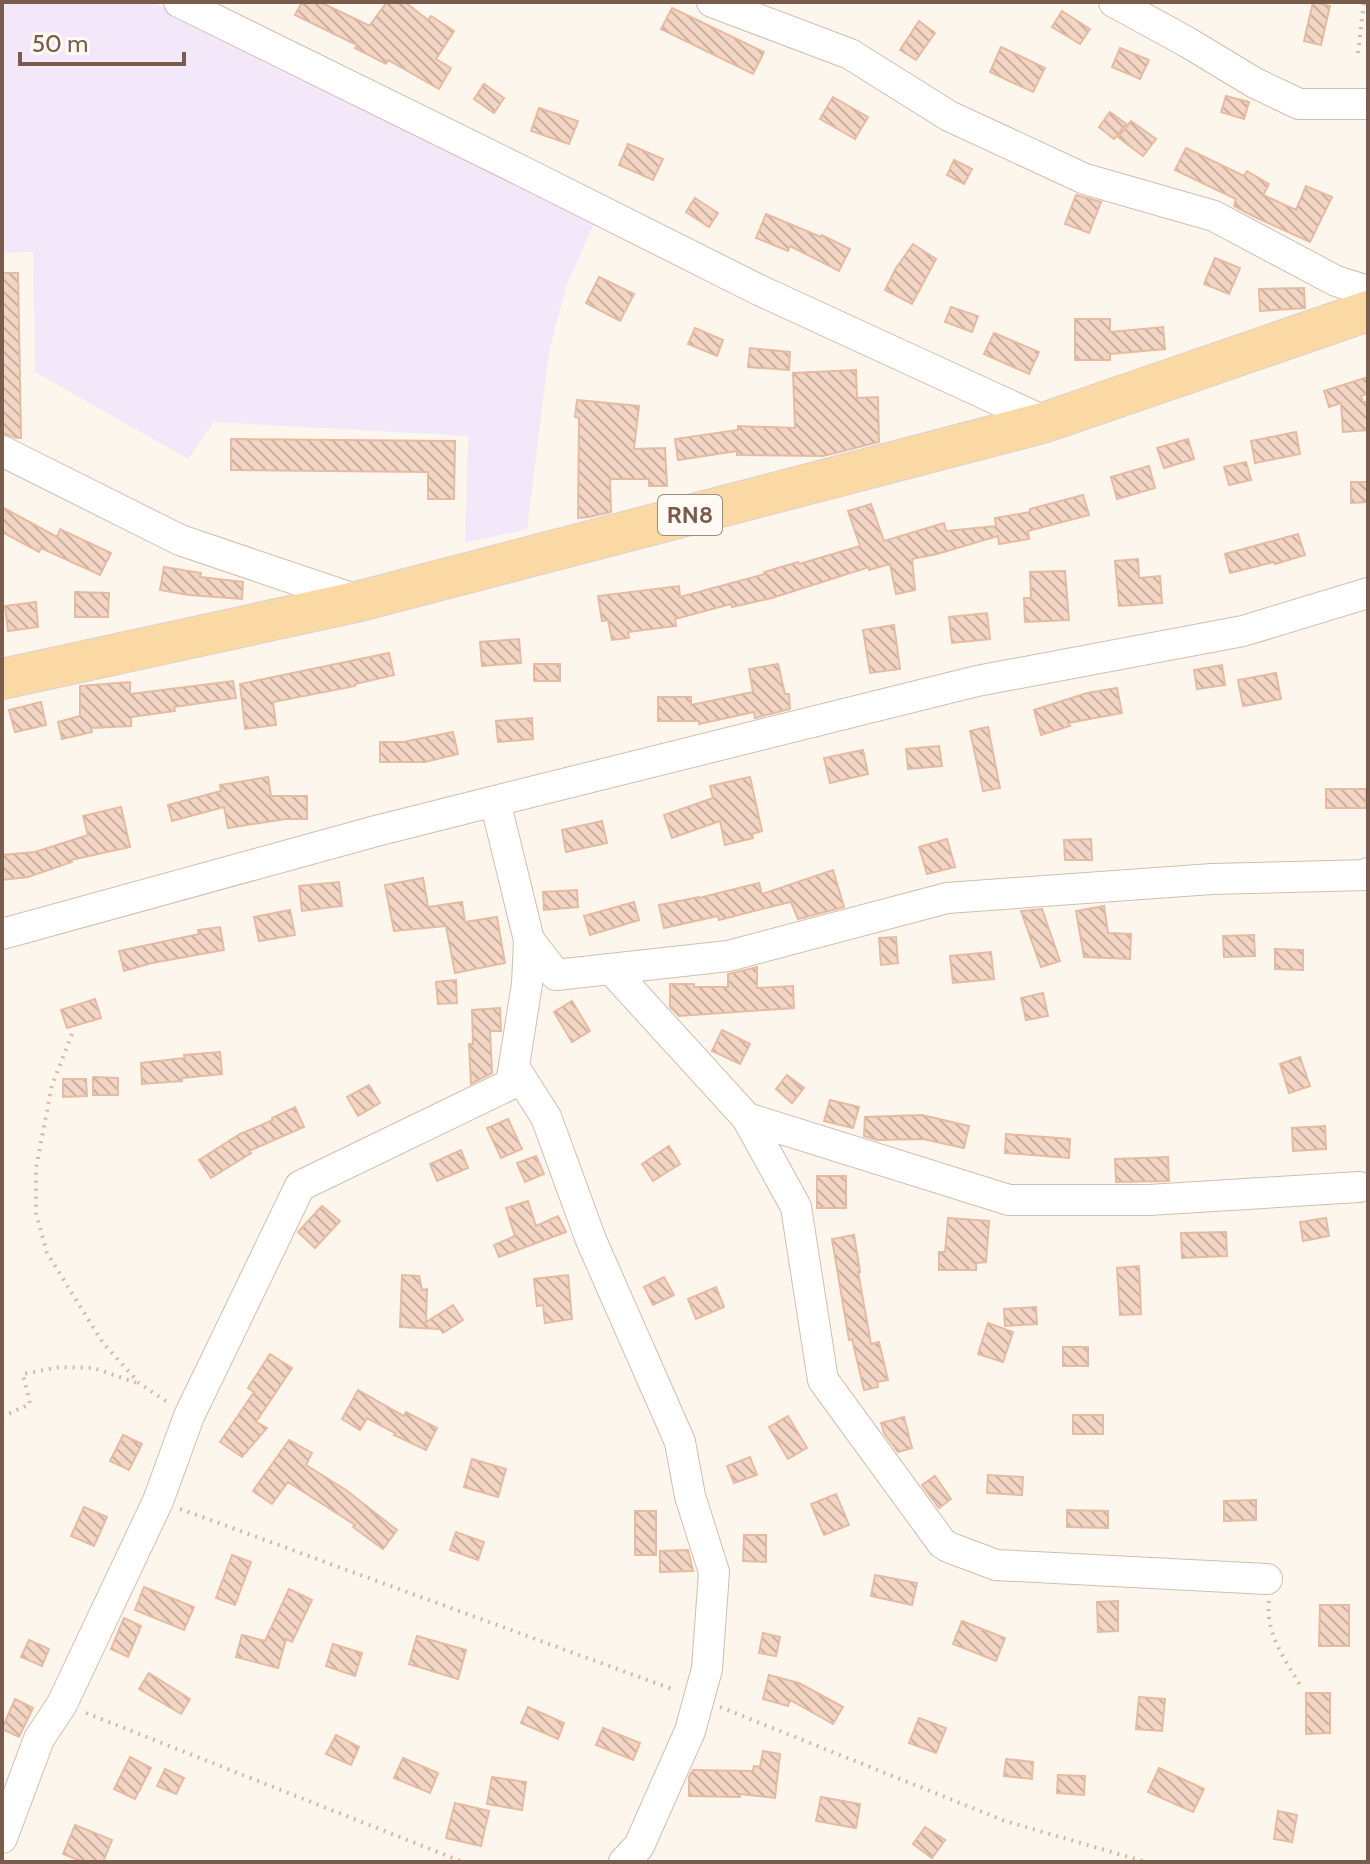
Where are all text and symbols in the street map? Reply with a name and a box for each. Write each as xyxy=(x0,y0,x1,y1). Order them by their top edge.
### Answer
scale bar xyxy=(20,16,184,66)
text: 50 m xyxy=(32,29,88,58)
road number: RN8 xyxy=(658,495,722,535)

